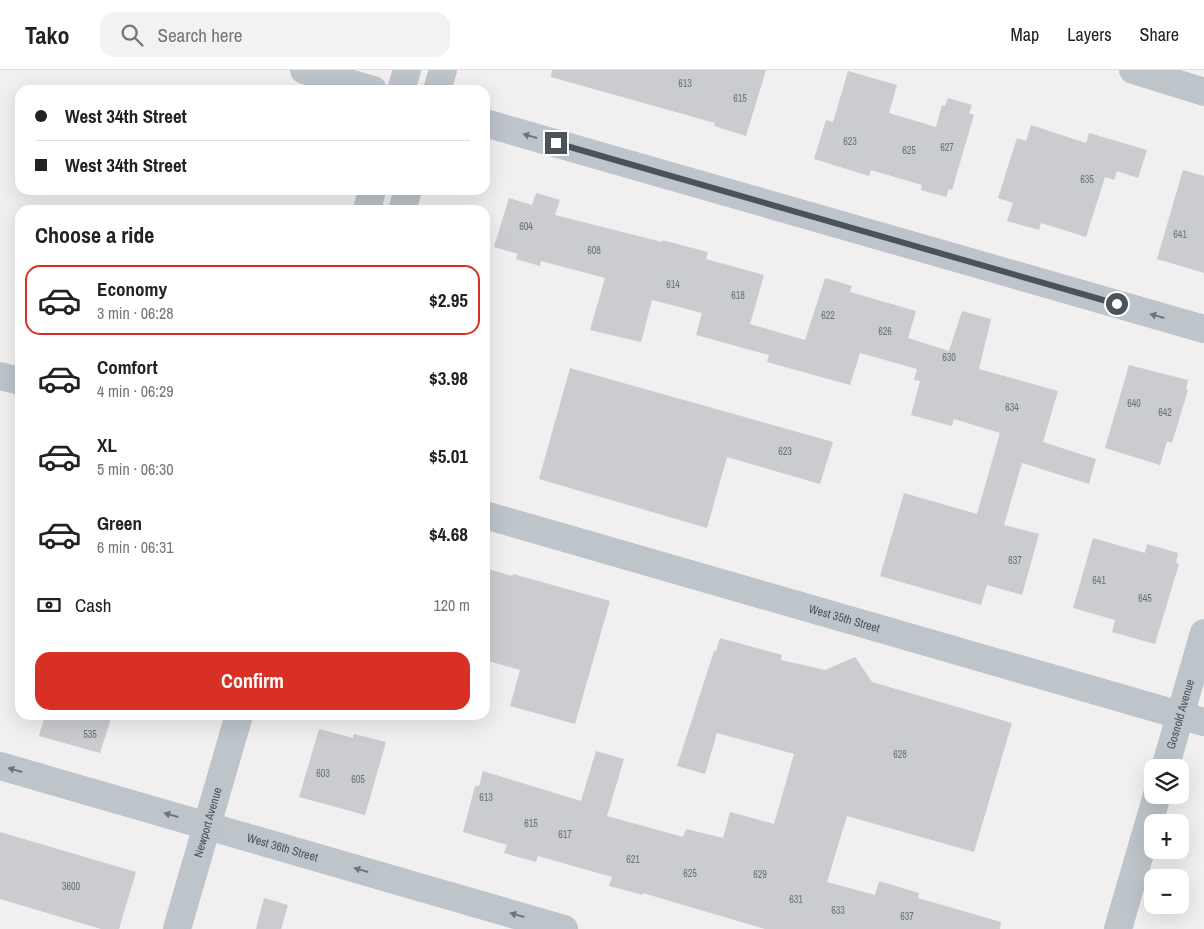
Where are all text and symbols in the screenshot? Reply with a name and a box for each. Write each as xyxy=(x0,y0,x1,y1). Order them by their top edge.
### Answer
search box xyxy=(100,12,450,57)
text: Tako xyxy=(25,19,70,51)
icon: search xyxy=(118,21,146,49)
text: Search here xyxy=(158,22,242,48)
text: Map xyxy=(1011,22,1039,47)
text: Layers xyxy=(1067,22,1112,47)
text: Share xyxy=(1140,22,1179,47)
house number: 613 xyxy=(678,77,692,90)
house number: 615 xyxy=(733,92,747,105)
text: West 34th Street xyxy=(65,103,187,129)
one-way arrow xyxy=(522,131,537,139)
route end xyxy=(545,132,567,154)
house number: 623 xyxy=(843,135,857,148)
house number: 627 xyxy=(940,141,954,154)
house number: 625 xyxy=(902,144,916,157)
text: West 34th Street xyxy=(65,152,187,178)
house number: 635 xyxy=(1080,173,1094,186)
text: Choose a ride xyxy=(35,220,154,250)
house number: 604 xyxy=(519,220,533,233)
house number: 641 xyxy=(1173,228,1187,241)
house number: 608 xyxy=(587,244,601,257)
text: Economy xyxy=(97,276,167,302)
icon: car xyxy=(37,278,82,323)
house number: 614 xyxy=(666,278,680,291)
text: $2.95 xyxy=(429,287,468,313)
house number: 618 xyxy=(731,289,745,302)
route start xyxy=(1106,293,1128,315)
text: 3 min · 06:28 xyxy=(97,302,174,324)
house number: 622 xyxy=(821,309,835,322)
one-way arrow xyxy=(1150,312,1165,320)
house number: 626 xyxy=(878,325,892,338)
house number: 630 xyxy=(942,351,956,364)
text: Comfort xyxy=(97,354,158,380)
icon: car xyxy=(37,356,82,401)
text: $3.98 xyxy=(429,365,468,391)
text: 4 min · 06:29 xyxy=(97,380,174,402)
house number: 640 xyxy=(1127,397,1141,410)
house number: 634 xyxy=(1005,401,1019,414)
house number: 642 xyxy=(1158,406,1172,419)
text: XL xyxy=(97,432,117,458)
icon: car xyxy=(37,434,82,479)
text: $5.01 xyxy=(429,443,468,469)
house number: 623 xyxy=(778,445,792,458)
text: 5 min · 06:30 xyxy=(97,458,174,480)
text: Green xyxy=(97,510,142,536)
icon: car xyxy=(37,512,82,557)
text: $4.68 xyxy=(429,521,468,547)
text: 6 min · 06:31 xyxy=(97,536,174,558)
house number: 637 xyxy=(1008,554,1022,567)
house number: 641 xyxy=(1092,574,1106,587)
icon: cash xyxy=(35,591,63,619)
text: Cash xyxy=(75,592,111,618)
house number: 645 xyxy=(1138,592,1152,605)
text: 120 m xyxy=(434,594,470,616)
street label: West 35th Street xyxy=(807,601,882,636)
button: Confirm xyxy=(35,652,470,710)
street label: Gosnold Avenue xyxy=(1163,677,1198,751)
house number: 535 xyxy=(83,728,97,741)
house number: 628 xyxy=(893,748,907,761)
map controls xyxy=(1144,759,1189,914)
button: layers xyxy=(1144,759,1189,804)
one-way arrow xyxy=(7,766,22,774)
house number: 603 xyxy=(316,767,330,780)
house number: 605 xyxy=(351,773,365,786)
street label: Newport Avenue xyxy=(190,785,226,859)
house number: 613 xyxy=(479,791,493,804)
one-way arrow xyxy=(163,811,178,819)
button: + xyxy=(1144,814,1189,859)
house number: 615 xyxy=(524,817,538,830)
house number: 617 xyxy=(558,828,572,841)
street label: West 36th Street xyxy=(245,830,320,866)
house number: 621 xyxy=(626,853,640,866)
one-way arrow xyxy=(353,866,368,874)
house number: 625 xyxy=(683,867,697,880)
house number: 629 xyxy=(753,868,767,881)
button: − xyxy=(1144,869,1189,914)
house number: 3600 xyxy=(62,880,81,893)
house number: 631 xyxy=(789,893,803,906)
house number: 633 xyxy=(831,904,845,917)
house number: 637 xyxy=(900,910,914,923)
one-way arrow xyxy=(509,911,524,919)

